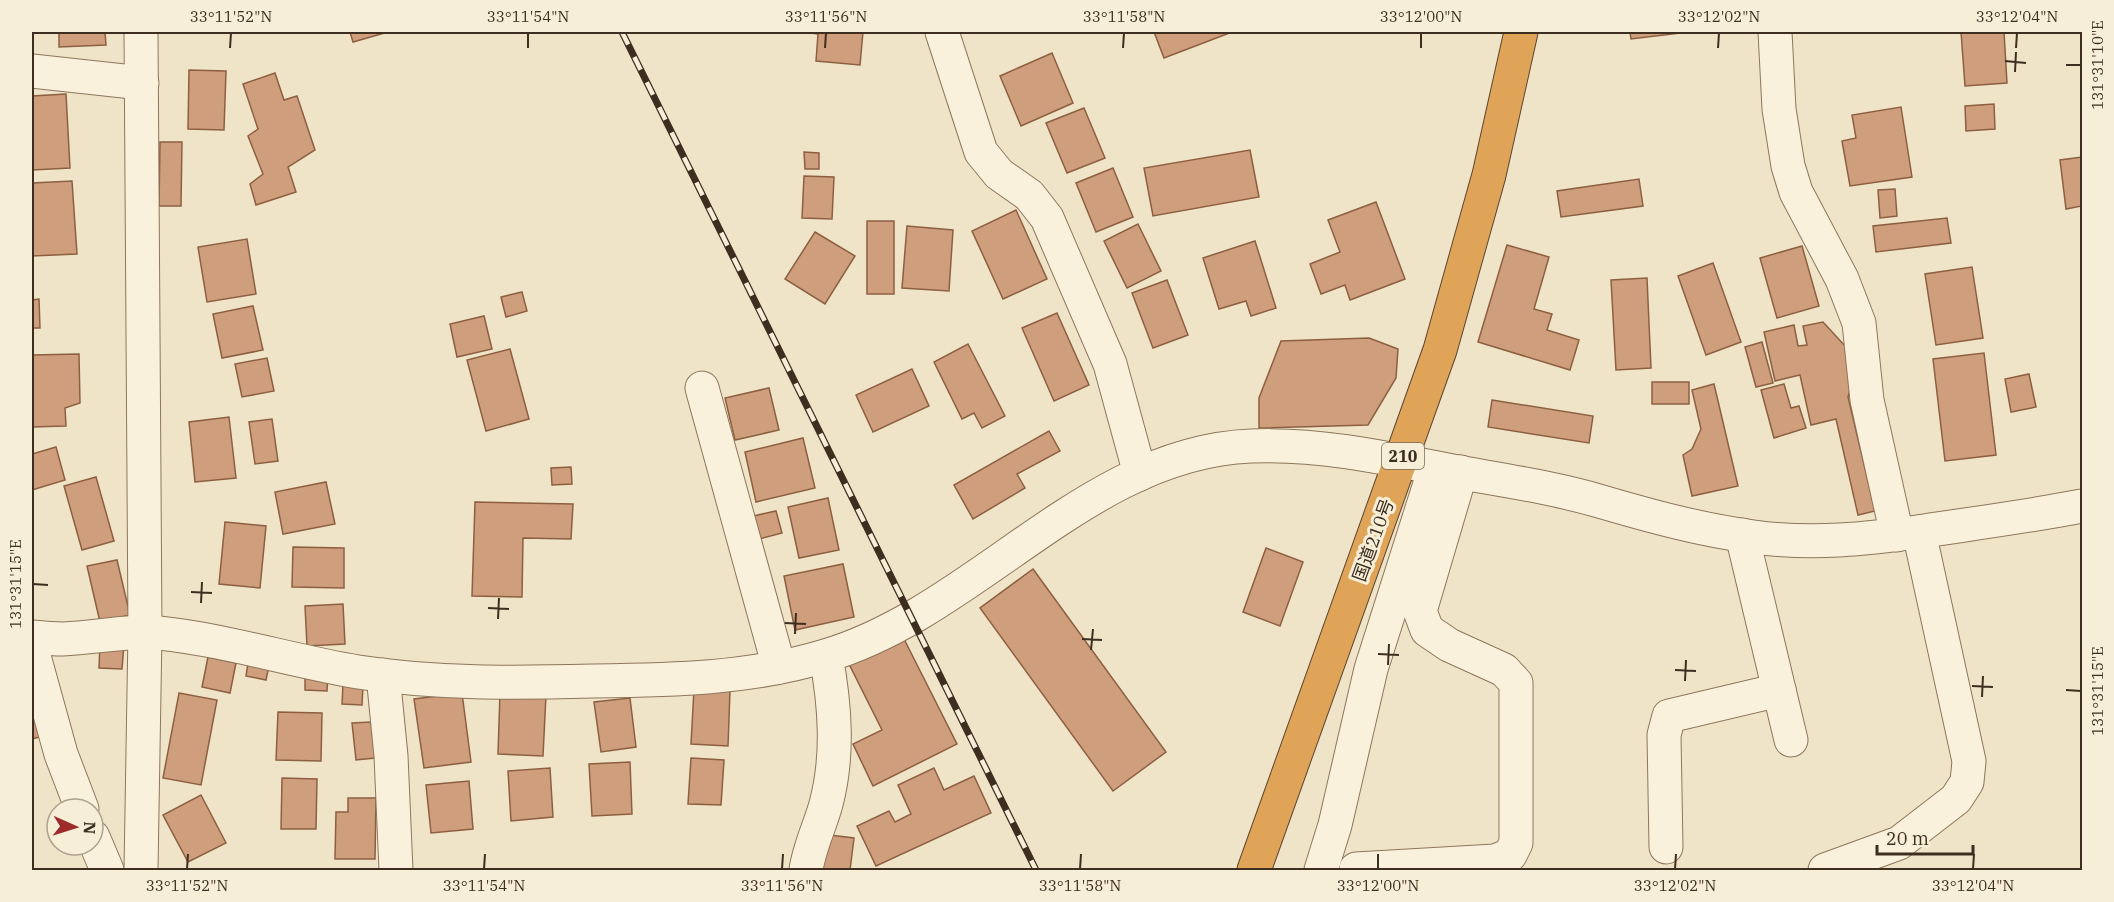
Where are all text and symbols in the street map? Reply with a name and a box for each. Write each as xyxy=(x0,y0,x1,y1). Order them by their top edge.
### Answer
text: 33°11'52"N xyxy=(190,7,272,26)
text: 33°11'54"N xyxy=(487,7,569,26)
text: 33°11'56"N xyxy=(785,7,867,26)
text: 33°11'58"N xyxy=(1083,7,1165,26)
text: 33°12'00"N xyxy=(1380,7,1462,26)
text: 33°12'02"N xyxy=(1678,7,1760,26)
text: 33°12'04"N xyxy=(1976,7,2058,26)
text: 131°31'10"E xyxy=(2088,20,2107,110)
road number: 210 xyxy=(1382,443,1424,469)
street label: 国道210号 xyxy=(1347,495,1399,585)
text: 131°31'15"E xyxy=(6,539,25,629)
text: 131°31'15"E xyxy=(2088,646,2107,736)
north arrow xyxy=(45,797,105,857)
scale bar xyxy=(1877,818,1973,856)
text: N xyxy=(80,821,100,835)
text: 20 m xyxy=(1886,827,1929,850)
text: 33°11'52"N xyxy=(146,876,228,895)
text: 33°11'54"N xyxy=(443,876,525,895)
text: 33°11'56"N xyxy=(741,876,823,895)
text: 33°11'58"N xyxy=(1039,876,1121,895)
text: 33°12'00"N xyxy=(1337,876,1419,895)
text: 33°12'02"N xyxy=(1634,876,1716,895)
text: 33°12'04"N xyxy=(1932,876,2014,895)

